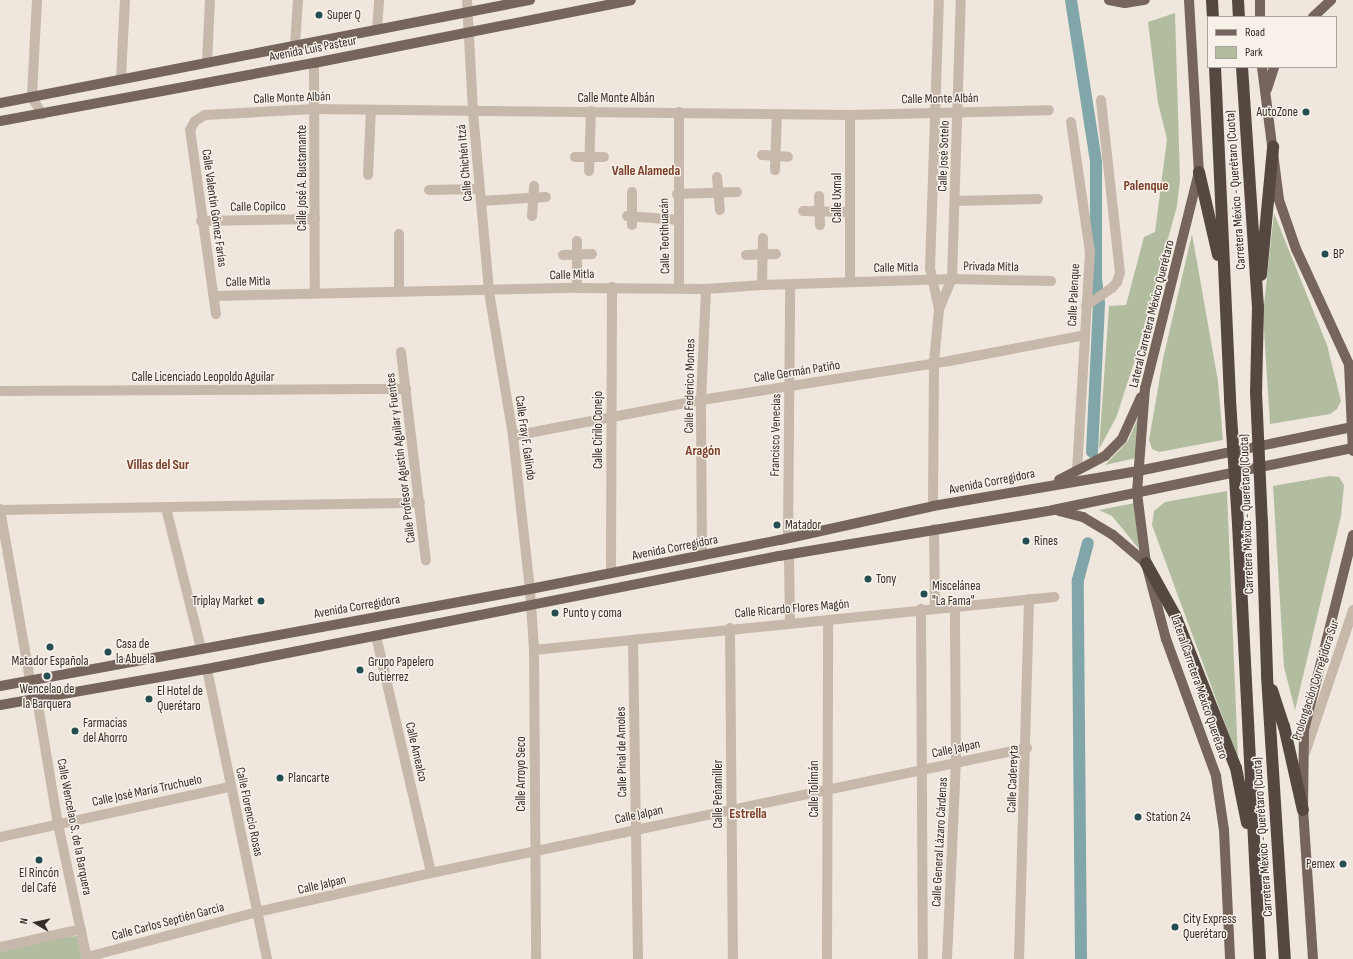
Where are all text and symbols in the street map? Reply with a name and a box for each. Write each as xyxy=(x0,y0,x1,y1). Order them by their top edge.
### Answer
place label: Super Q xyxy=(327,7,361,23)
marker: Super Q xyxy=(314,10,324,20)
legend xyxy=(1207,16,1337,68)
text: Road xyxy=(1245,25,1265,40)
street label: Avenida Luis Pasteur xyxy=(268,33,358,65)
text: Park xyxy=(1245,45,1263,60)
street label: Calle Monte Albán xyxy=(253,89,331,107)
street label: Calle Monte Albán xyxy=(577,90,655,106)
street label: Calle Monte Albán xyxy=(901,91,979,107)
place label: AutoZone xyxy=(1256,104,1298,120)
marker: AutoZone xyxy=(1301,107,1311,117)
street label: Carretera México - Querétaro (Cuota) xyxy=(1223,110,1249,270)
street label: Calle José Sotelo xyxy=(935,120,953,192)
street label: Calle Chichén Itzá xyxy=(454,124,476,202)
street label: Calle José A. Bustamante xyxy=(294,125,310,231)
street label: Calle Valentín Gómez Farías xyxy=(198,148,230,268)
district label: Valle Alameda xyxy=(612,163,680,179)
street label: Calle Uxmal xyxy=(829,173,845,223)
district label: Palenque xyxy=(1123,178,1169,194)
street label: Calle Teotihuacán xyxy=(657,198,673,274)
street label: Calle Copilco xyxy=(230,199,286,215)
street label: Lateral Carretera México Querétaro xyxy=(1126,239,1178,389)
place label: BP xyxy=(1333,246,1344,262)
marker: BP xyxy=(1320,249,1330,259)
street label: Privada Mitla xyxy=(963,259,1019,275)
street label: Calle Mitla xyxy=(873,260,919,276)
street label: Calle Palenque xyxy=(1065,263,1083,327)
street label: Calle Mitla xyxy=(549,266,595,284)
street label: Calle Mitla xyxy=(225,273,271,291)
street label: Calle Federico Montes xyxy=(681,338,699,434)
street label: Calle Germán Patiño xyxy=(753,357,841,387)
street label: Calle Licenciado Leopoldo Aguilar xyxy=(131,369,275,385)
street label: Calle Profesor Agustín Aguilar y Fuentes xyxy=(383,372,419,544)
street label: Calle Cirilo Conejo xyxy=(590,391,606,469)
street label: Francisco Venecias xyxy=(767,394,785,476)
street label: Calle Fray F. Galindo xyxy=(511,395,539,481)
street label: Carretera México - Querétaro (Cuota) xyxy=(1236,434,1258,594)
district label: Aragón xyxy=(686,443,720,459)
district label: Villas del Sur xyxy=(127,457,189,473)
street label: Avenida Corregidora xyxy=(948,466,1036,498)
place label: Matador xyxy=(785,517,821,533)
marker: Matador xyxy=(772,520,782,530)
street label: Avenida Corregidora xyxy=(631,532,719,564)
place label: Rines xyxy=(1034,533,1058,549)
marker: Rines xyxy=(1021,536,1031,546)
place label: Tony xyxy=(876,571,896,587)
marker: Tony xyxy=(863,574,873,584)
place label: Miscelánea "La Fama" xyxy=(932,579,980,610)
marker: Miscelánea "La Fama" xyxy=(919,589,929,599)
street label: Avenida Corregidora xyxy=(313,592,401,622)
place label: Triplay Market xyxy=(192,593,253,609)
marker: Triplay Market xyxy=(256,596,266,606)
street label: Calle Ricardo Flores Magón xyxy=(734,596,850,622)
place label: Punto y coma xyxy=(563,605,622,621)
marker: Punto y coma xyxy=(550,608,560,618)
street label: Lateral Carretera México Querétaro xyxy=(1167,613,1231,761)
street label: Prolongación Corregidora Sur xyxy=(1289,618,1343,742)
place label: Casa de la Abuela xyxy=(116,637,155,668)
marker: Matador Española xyxy=(45,642,55,652)
marker: Casa de la Abuela xyxy=(103,647,113,657)
place label: Matador Española xyxy=(11,653,89,669)
place label: Grupo Papelero Gutierrez xyxy=(368,655,434,686)
marker: Grupo Papelero Gutierrez xyxy=(355,665,365,675)
marker: Wencelao de la Barquera xyxy=(42,671,52,681)
place label: Wencelao de la Barquera xyxy=(20,682,74,713)
place label: El Hotel de Querétaro xyxy=(157,684,203,715)
marker: El Hotel de Querétaro xyxy=(144,694,154,704)
street label: Calle Pinal de Amoles xyxy=(613,706,631,798)
place label: Farmacias del Ahorro xyxy=(83,716,127,747)
street label: Calle Amealco xyxy=(402,721,430,783)
marker: Farmacias del Ahorro xyxy=(70,726,80,736)
street label: Calle Arroyo Seco xyxy=(513,736,529,812)
street label: Calle Jalpan xyxy=(930,736,982,762)
street label: Calle Cadereyta xyxy=(1004,745,1022,813)
street label: Calle Wencelao S. de la Barquera xyxy=(53,757,95,897)
street label: Carretera México - Querétaro (Cuota) xyxy=(1250,757,1276,917)
street label: Calle Peñamiller xyxy=(710,759,726,829)
street label: Calle Tolimán xyxy=(806,760,822,818)
street label: Calle Florencio Rosas xyxy=(232,766,266,858)
place label: Plancarte xyxy=(288,770,329,786)
street label: Calle José María Truchuelo xyxy=(91,772,203,810)
marker: Plancarte xyxy=(275,773,285,783)
street label: Calle General Lázaro Cárdenas xyxy=(929,777,951,907)
street label: Calle Jalpan xyxy=(613,802,665,828)
district label: Estrella xyxy=(729,806,767,822)
place label: Station 24 xyxy=(1146,809,1191,825)
marker: Station 24 xyxy=(1133,812,1143,822)
marker: El Rincón del Café xyxy=(34,855,44,865)
place label: Pemex xyxy=(1306,856,1335,872)
marker: Pemex xyxy=(1338,859,1348,869)
place label: El Rincón del Café xyxy=(19,866,59,897)
street label: Calle Jalpan xyxy=(296,872,348,898)
street label: Calle Carlos Septién García xyxy=(110,900,226,944)
north arrow xyxy=(16,903,56,943)
place label: City Express Querétaro xyxy=(1183,912,1236,943)
text: N xyxy=(17,917,31,925)
marker: City Express Querétaro xyxy=(1170,922,1180,932)

